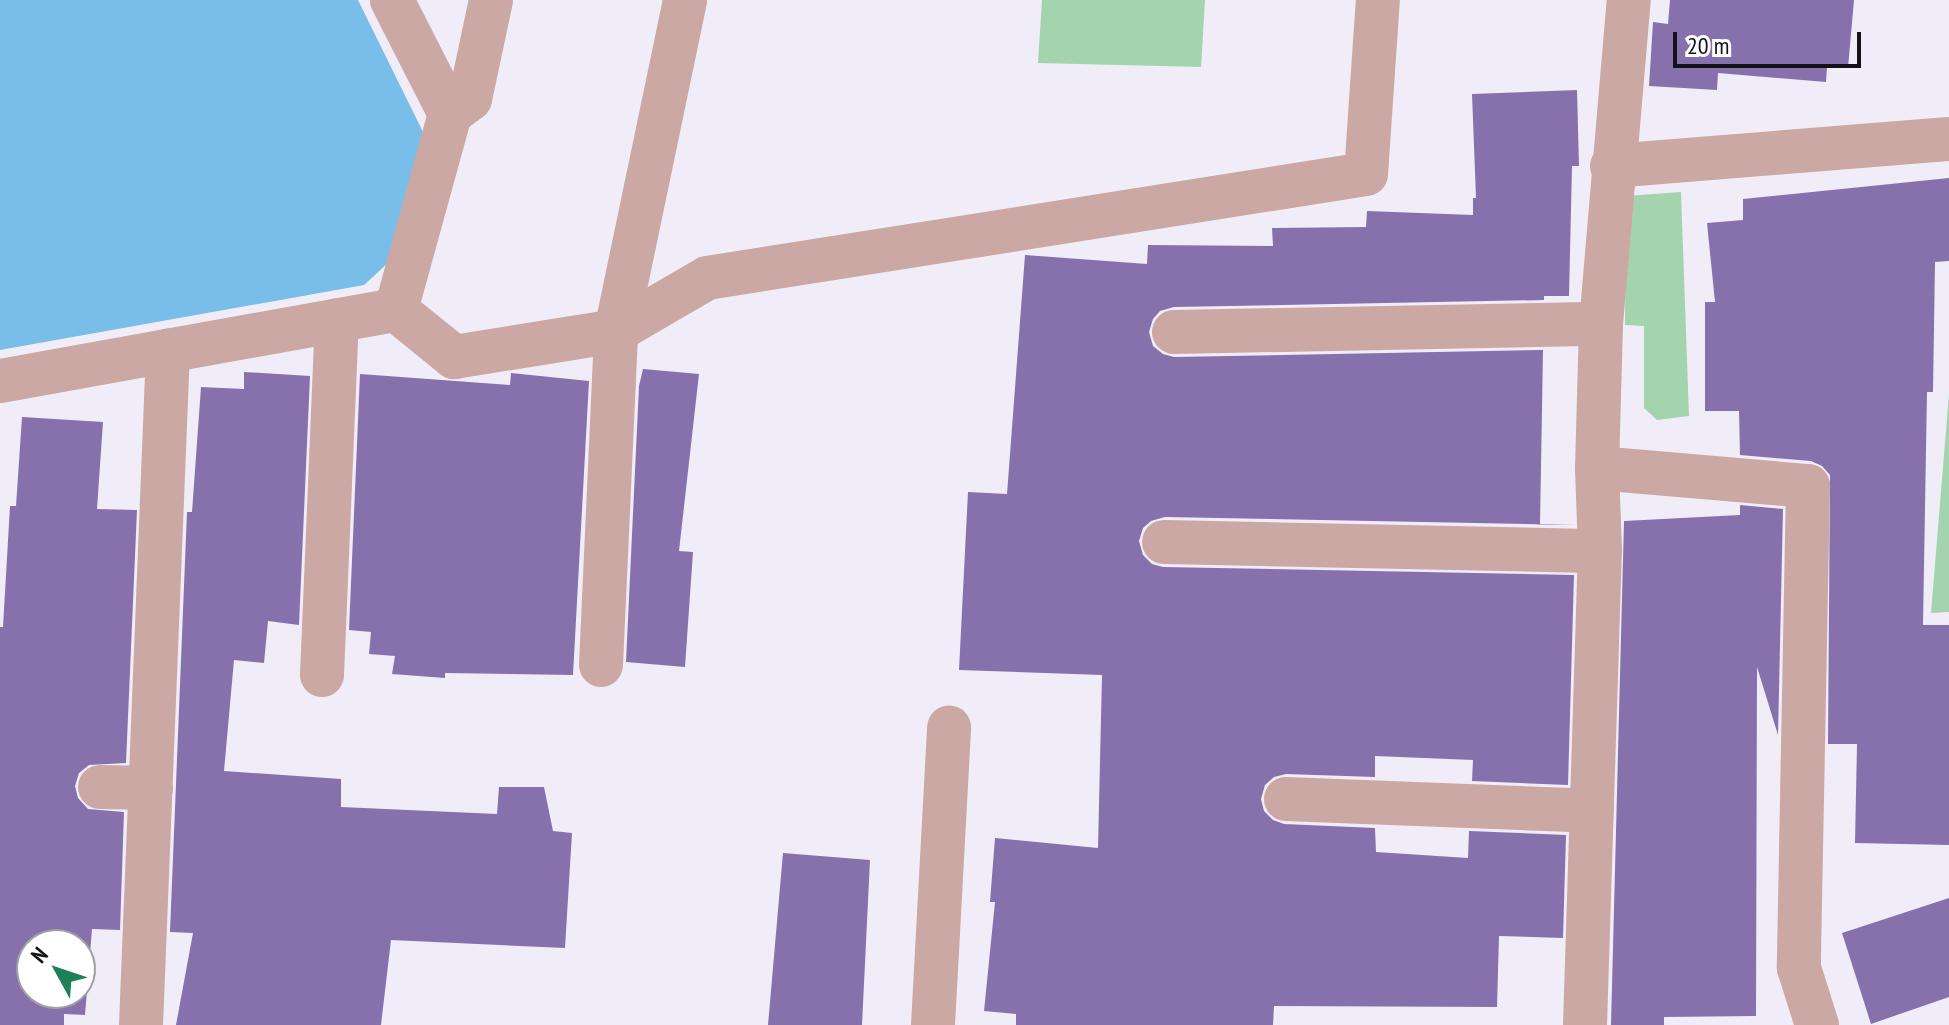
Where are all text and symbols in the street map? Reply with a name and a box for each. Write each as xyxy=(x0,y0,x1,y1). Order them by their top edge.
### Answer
scale bar xyxy=(1677,16,1865,66)
text: 20 m xyxy=(1687,30,1729,61)
north arrow xyxy=(16,929,96,1009)
text: N xyxy=(25,941,54,968)

